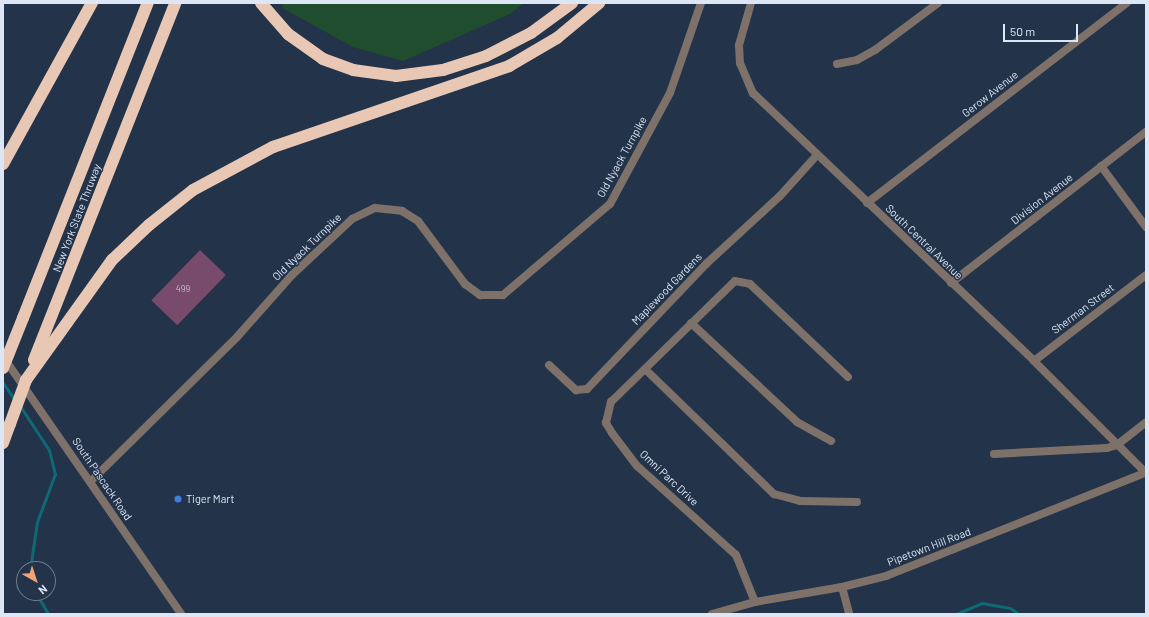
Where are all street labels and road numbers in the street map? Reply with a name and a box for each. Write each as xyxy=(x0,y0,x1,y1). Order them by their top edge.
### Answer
street label: Gerow Avenue xyxy=(959,68,1021,120)
street label: Old Nyack Turnpike xyxy=(594,114,650,200)
street label: New York State Thruway xyxy=(50,162,104,274)
street label: Division Avenue xyxy=(1008,171,1076,227)
street label: South Central Avenue xyxy=(883,202,965,282)
street label: Old Nyack Turnpike xyxy=(270,211,344,283)
street label: Maplewood Gardens xyxy=(629,250,705,328)
street label: Sherman Street xyxy=(1049,281,1117,337)
street label: South Pascack Road xyxy=(69,435,135,523)
street label: Omni Parc Drive xyxy=(637,447,701,509)
street label: Pipetown Hill Road xyxy=(885,525,973,569)

